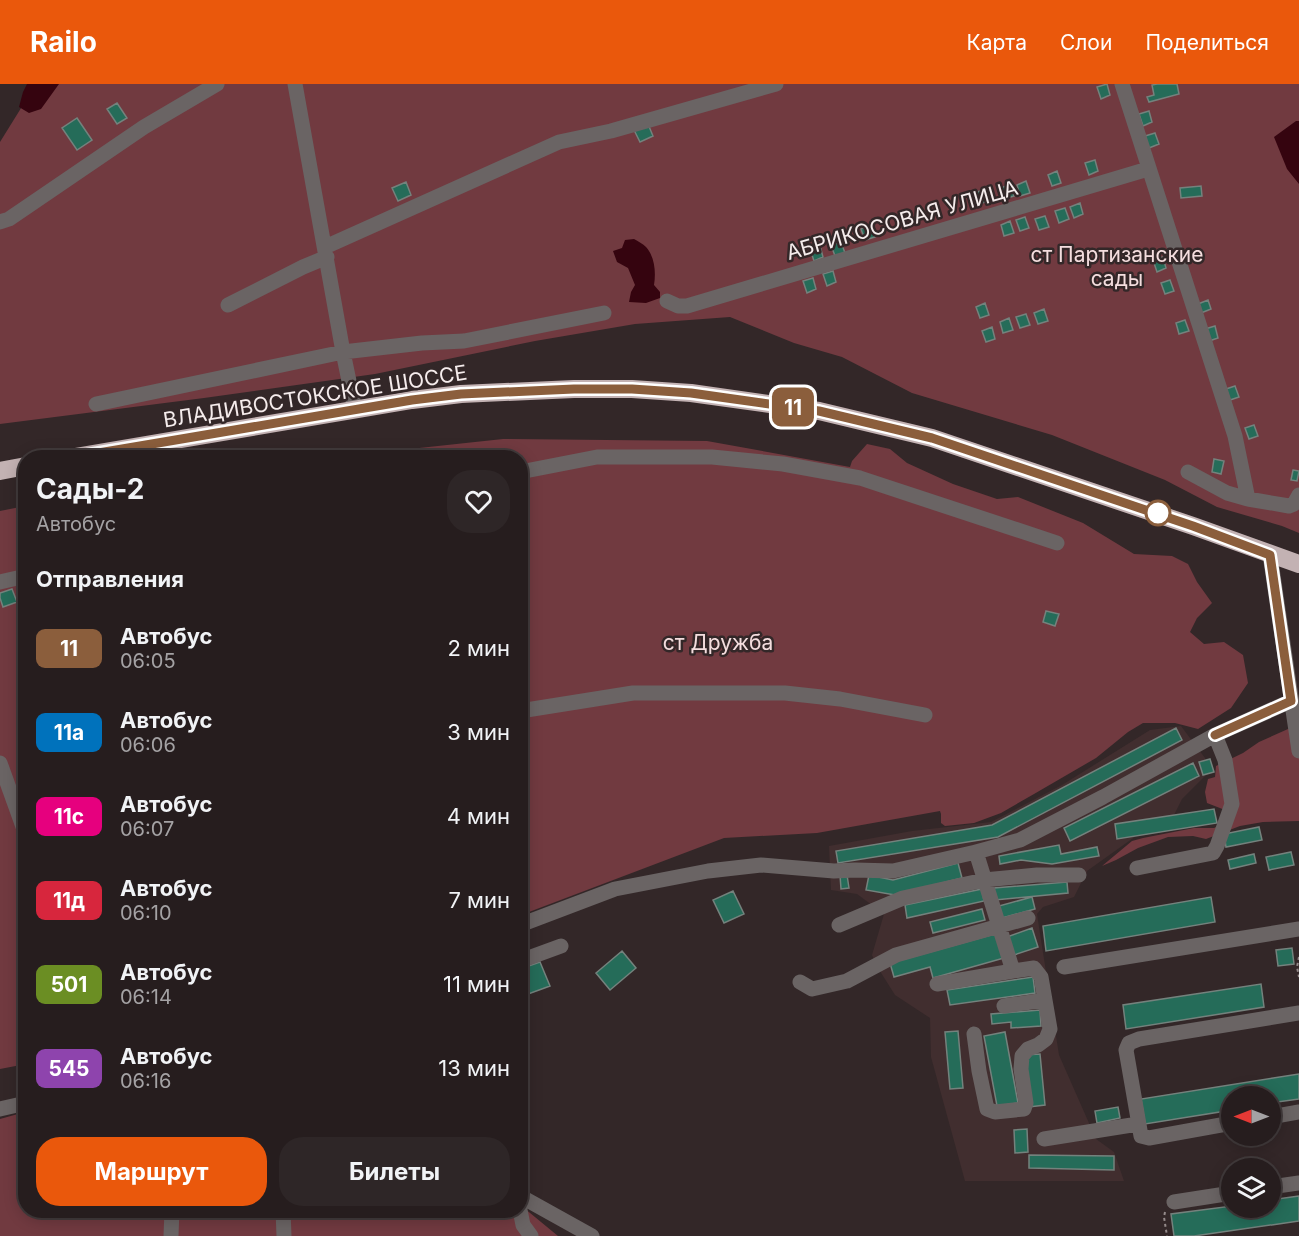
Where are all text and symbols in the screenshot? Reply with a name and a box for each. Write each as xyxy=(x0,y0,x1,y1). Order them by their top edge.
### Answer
text: Railo xyxy=(30,25,97,59)
text: Карта xyxy=(967,30,1027,55)
text: Слои xyxy=(1060,30,1112,55)
text: Поделиться xyxy=(1145,30,1269,55)
street label: АБРИКОСОВАЯ УЛИЦА xyxy=(783,175,1021,265)
park label: ст Партизанские сады xyxy=(1030,242,1204,291)
street label: ВЛАДИВОСТОКСКОЕ ШОССЕ xyxy=(161,360,469,432)
line badge: 11 xyxy=(766,388,820,426)
text: 11 xyxy=(784,395,802,420)
button: heart xyxy=(447,470,510,533)
text: Сады-2 xyxy=(36,472,144,506)
unlabelled marker xyxy=(1145,500,1171,526)
text: Автобус xyxy=(36,512,116,536)
text: Отправления xyxy=(36,566,184,592)
text: Автобус xyxy=(120,623,213,649)
park label: ст Дружба xyxy=(663,630,773,655)
text: 2 мин xyxy=(447,635,510,661)
text: 11 xyxy=(60,636,78,661)
text: 06:05 xyxy=(120,649,176,673)
text: Автобус xyxy=(120,707,213,733)
text: 3 мин xyxy=(447,719,510,745)
text: 11а xyxy=(54,720,84,745)
text: 06:06 xyxy=(120,733,176,757)
text: Автобус xyxy=(120,791,213,817)
text: 4 мин xyxy=(447,803,510,829)
text: 11с xyxy=(54,804,84,829)
text: 06:07 xyxy=(120,817,174,841)
text: Автобус xyxy=(120,875,213,901)
text: 7 мин xyxy=(448,887,510,913)
text: 11д xyxy=(53,888,85,913)
text: 06:10 xyxy=(120,901,172,925)
text: Автобус xyxy=(120,959,213,985)
text: 11 мин xyxy=(443,971,510,997)
text: 501 xyxy=(51,972,87,997)
text: 06:14 xyxy=(120,985,172,1009)
text: Автобус xyxy=(120,1043,213,1069)
text: 13 мин xyxy=(438,1055,510,1081)
text: 545 xyxy=(48,1056,90,1081)
text: 06:16 xyxy=(120,1069,171,1093)
north arrow xyxy=(1221,1086,1281,1146)
map controls xyxy=(1221,1086,1281,1218)
button: Маршрут xyxy=(36,1137,267,1206)
button: Билеты xyxy=(279,1137,510,1206)
button: layers xyxy=(1221,1158,1281,1218)

